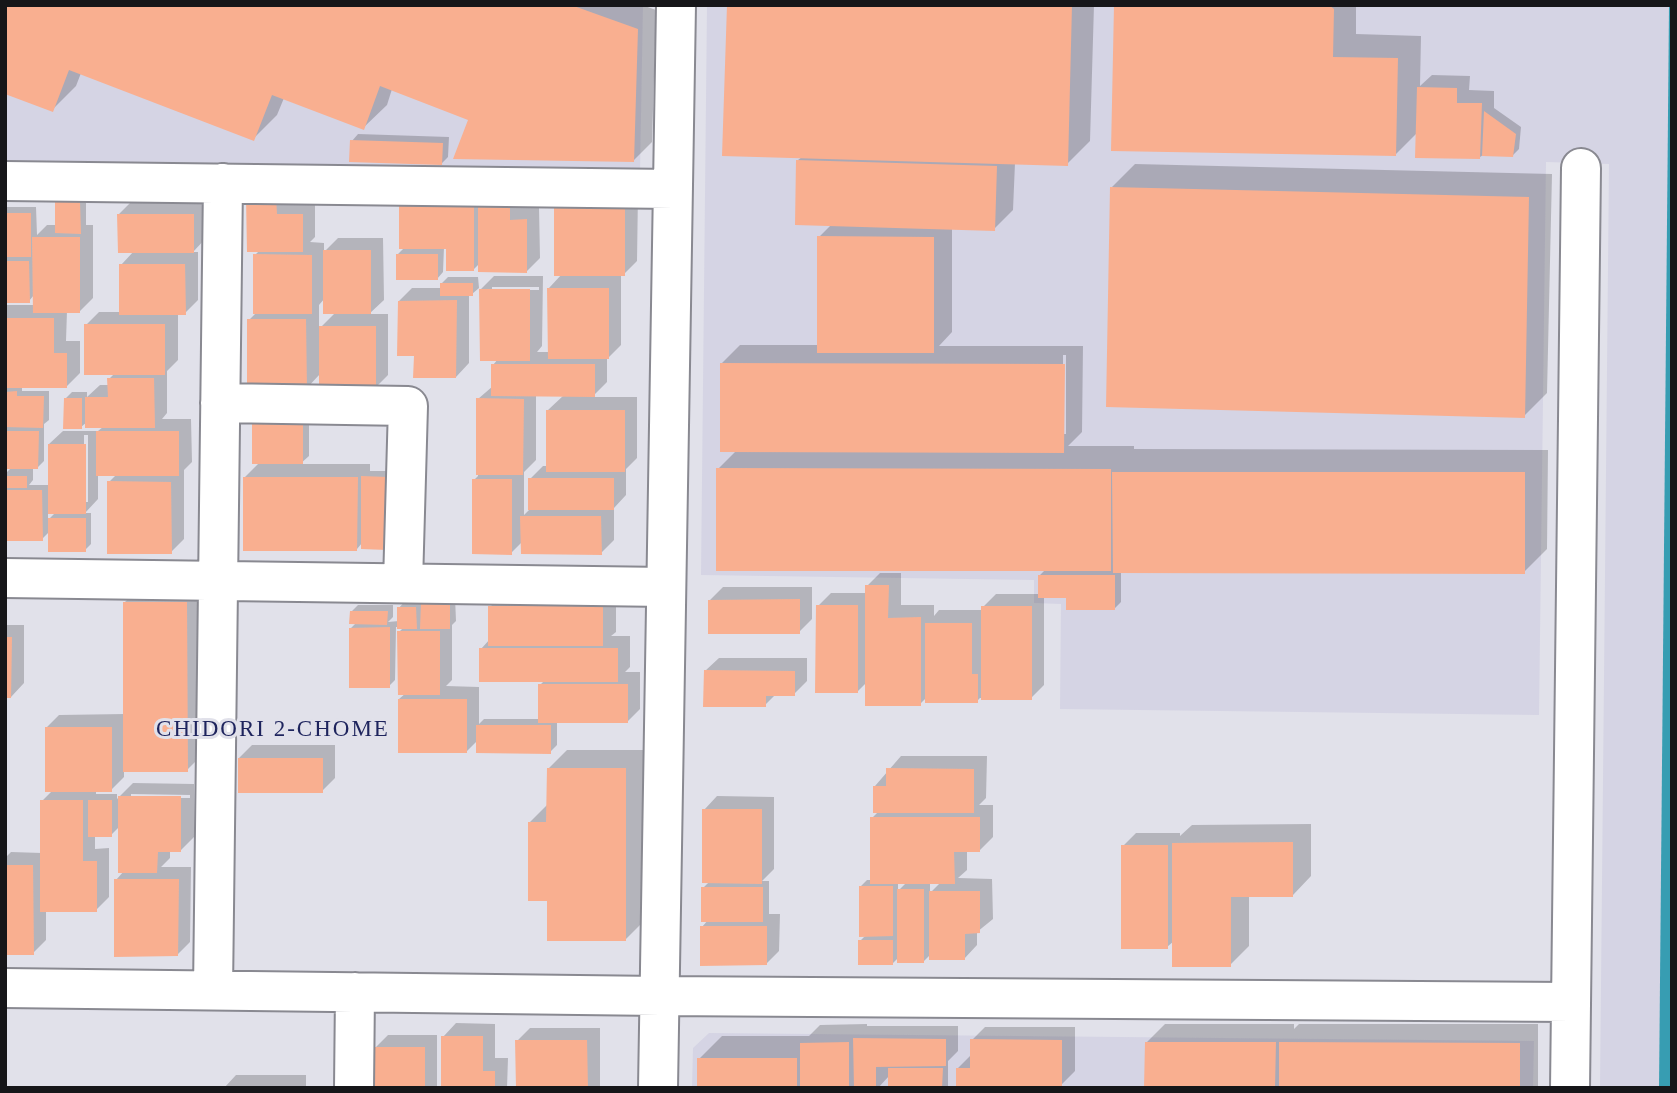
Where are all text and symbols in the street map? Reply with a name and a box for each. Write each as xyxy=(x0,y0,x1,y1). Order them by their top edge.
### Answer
district label: CHIDORI 2-CHOME xyxy=(158,716,388,744)

